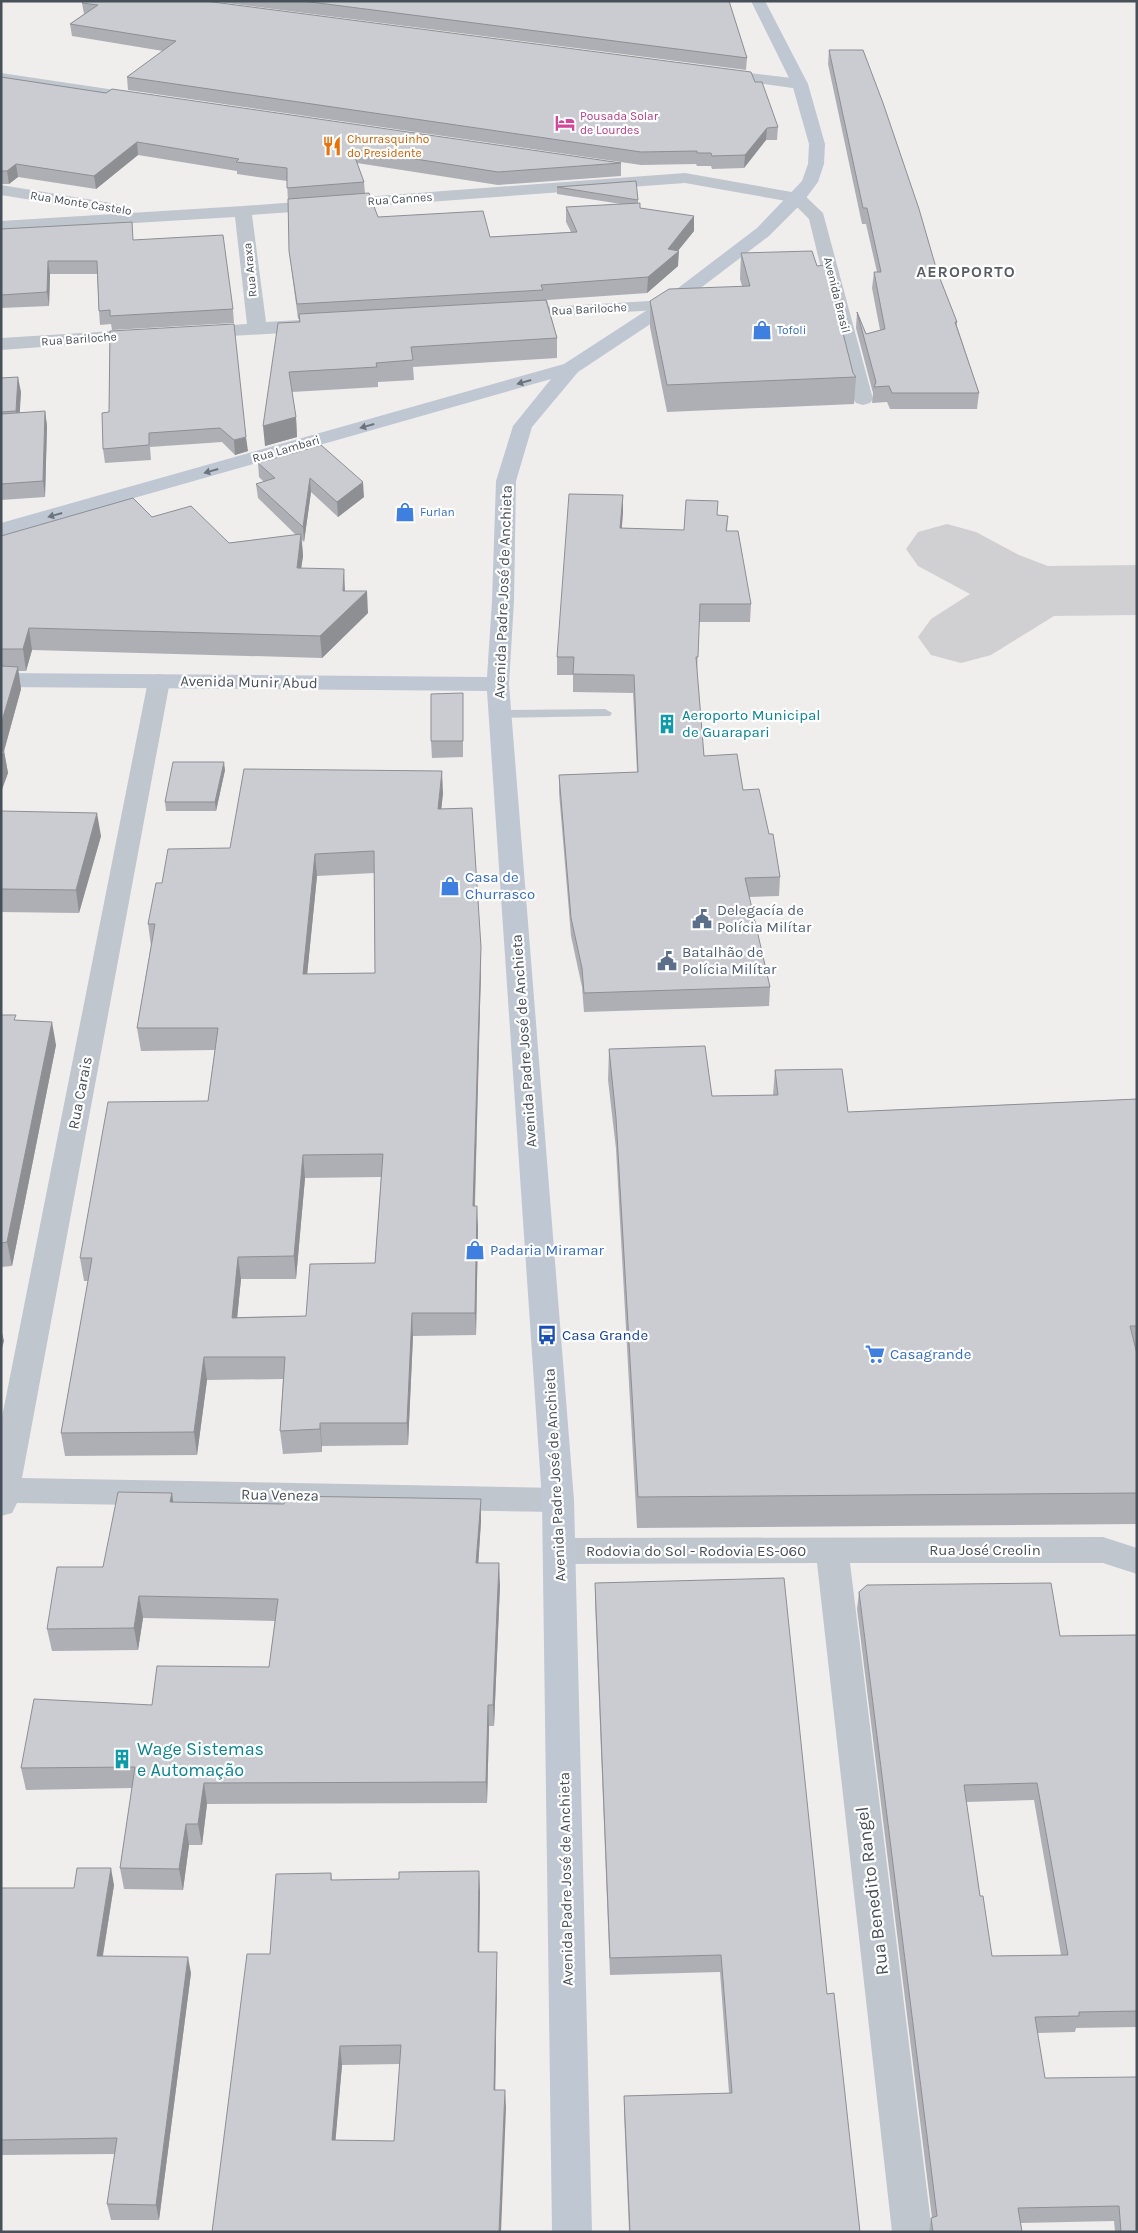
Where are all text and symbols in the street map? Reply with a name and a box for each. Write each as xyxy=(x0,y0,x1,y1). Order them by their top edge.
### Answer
place label: Pousada Solar de Lourdes xyxy=(580,109,659,137)
hotel icon: Pousada Solar de Lourdes xyxy=(554,112,576,134)
place label: Churrasquinho do Presidente xyxy=(347,132,429,160)
restaurant icon: Churrasquinho do Presidente xyxy=(321,135,343,157)
street label: Rua Monte Castelo xyxy=(29,188,133,218)
street label: Rua Cannes xyxy=(367,190,433,208)
street label: Rua Araxa xyxy=(240,242,260,298)
street label: Avenida Brasil xyxy=(821,256,853,334)
district label: AEROPORTO xyxy=(916,262,1016,281)
street label: Rua Bariloche xyxy=(551,300,627,318)
shop icon: Tofoli xyxy=(751,319,773,341)
place label: Tofoli xyxy=(777,323,806,337)
street label: Rua Bariloche xyxy=(41,329,117,349)
one-way arrow xyxy=(516,378,531,386)
one-way arrow xyxy=(360,423,375,431)
street label: Rua Lambari xyxy=(251,433,321,465)
one-way arrow xyxy=(203,467,218,475)
street label: Avenida Padre José de Anchieta xyxy=(490,485,516,699)
shop icon: Furlan xyxy=(394,501,416,523)
place label: Furlan xyxy=(420,505,455,519)
one-way arrow xyxy=(47,511,62,519)
street label: Avenida Munir Abud xyxy=(180,672,318,692)
place label: Aeroporto Municipal de Guarapari xyxy=(682,706,820,741)
building icon: Aeroporto Municipal de Guarapari xyxy=(656,713,678,735)
place label: Casa de Churrasco xyxy=(465,868,535,903)
shop icon: Casa de Churrasco xyxy=(439,875,461,897)
place label: Delegacía de Polícia Milítar xyxy=(717,901,812,936)
public building icon: Delegacía de Polícia Milítar xyxy=(691,908,713,930)
street label: Avenida Padre José de Anchieta xyxy=(508,934,540,1148)
place label: Batalhão de Polícia Milítar xyxy=(682,943,777,978)
public building icon: Batalhão de Polícia Milítar xyxy=(656,950,678,972)
street label: Rua Carais xyxy=(64,1055,96,1131)
shop icon: Padaria Miramar xyxy=(464,1239,486,1261)
place label: Padaria Miramar xyxy=(490,1241,605,1259)
bus stop icon: Casa Grande xyxy=(536,1324,558,1346)
place label: Casa Grande xyxy=(562,1326,648,1344)
supermarket icon: Casagrande xyxy=(864,1343,886,1365)
place label: Casagrande xyxy=(890,1345,971,1363)
street label: Avenida Padre José de Anchieta xyxy=(540,1368,570,1582)
street label: Rua Veneza xyxy=(241,1485,319,1505)
street label: Rua José Creolin xyxy=(929,1541,1041,1559)
street label: Rodovia do Sol - Rodovia ES-060 xyxy=(586,1542,806,1560)
place label: Wage Sistemas e Automação xyxy=(137,1738,264,1781)
building icon: Wage Sistemas e Automação xyxy=(111,1748,133,1770)
street label: Avenida Padre José de Anchieta xyxy=(555,1772,577,1986)
street label: Rua Benedito Rangel xyxy=(851,1805,893,1977)

